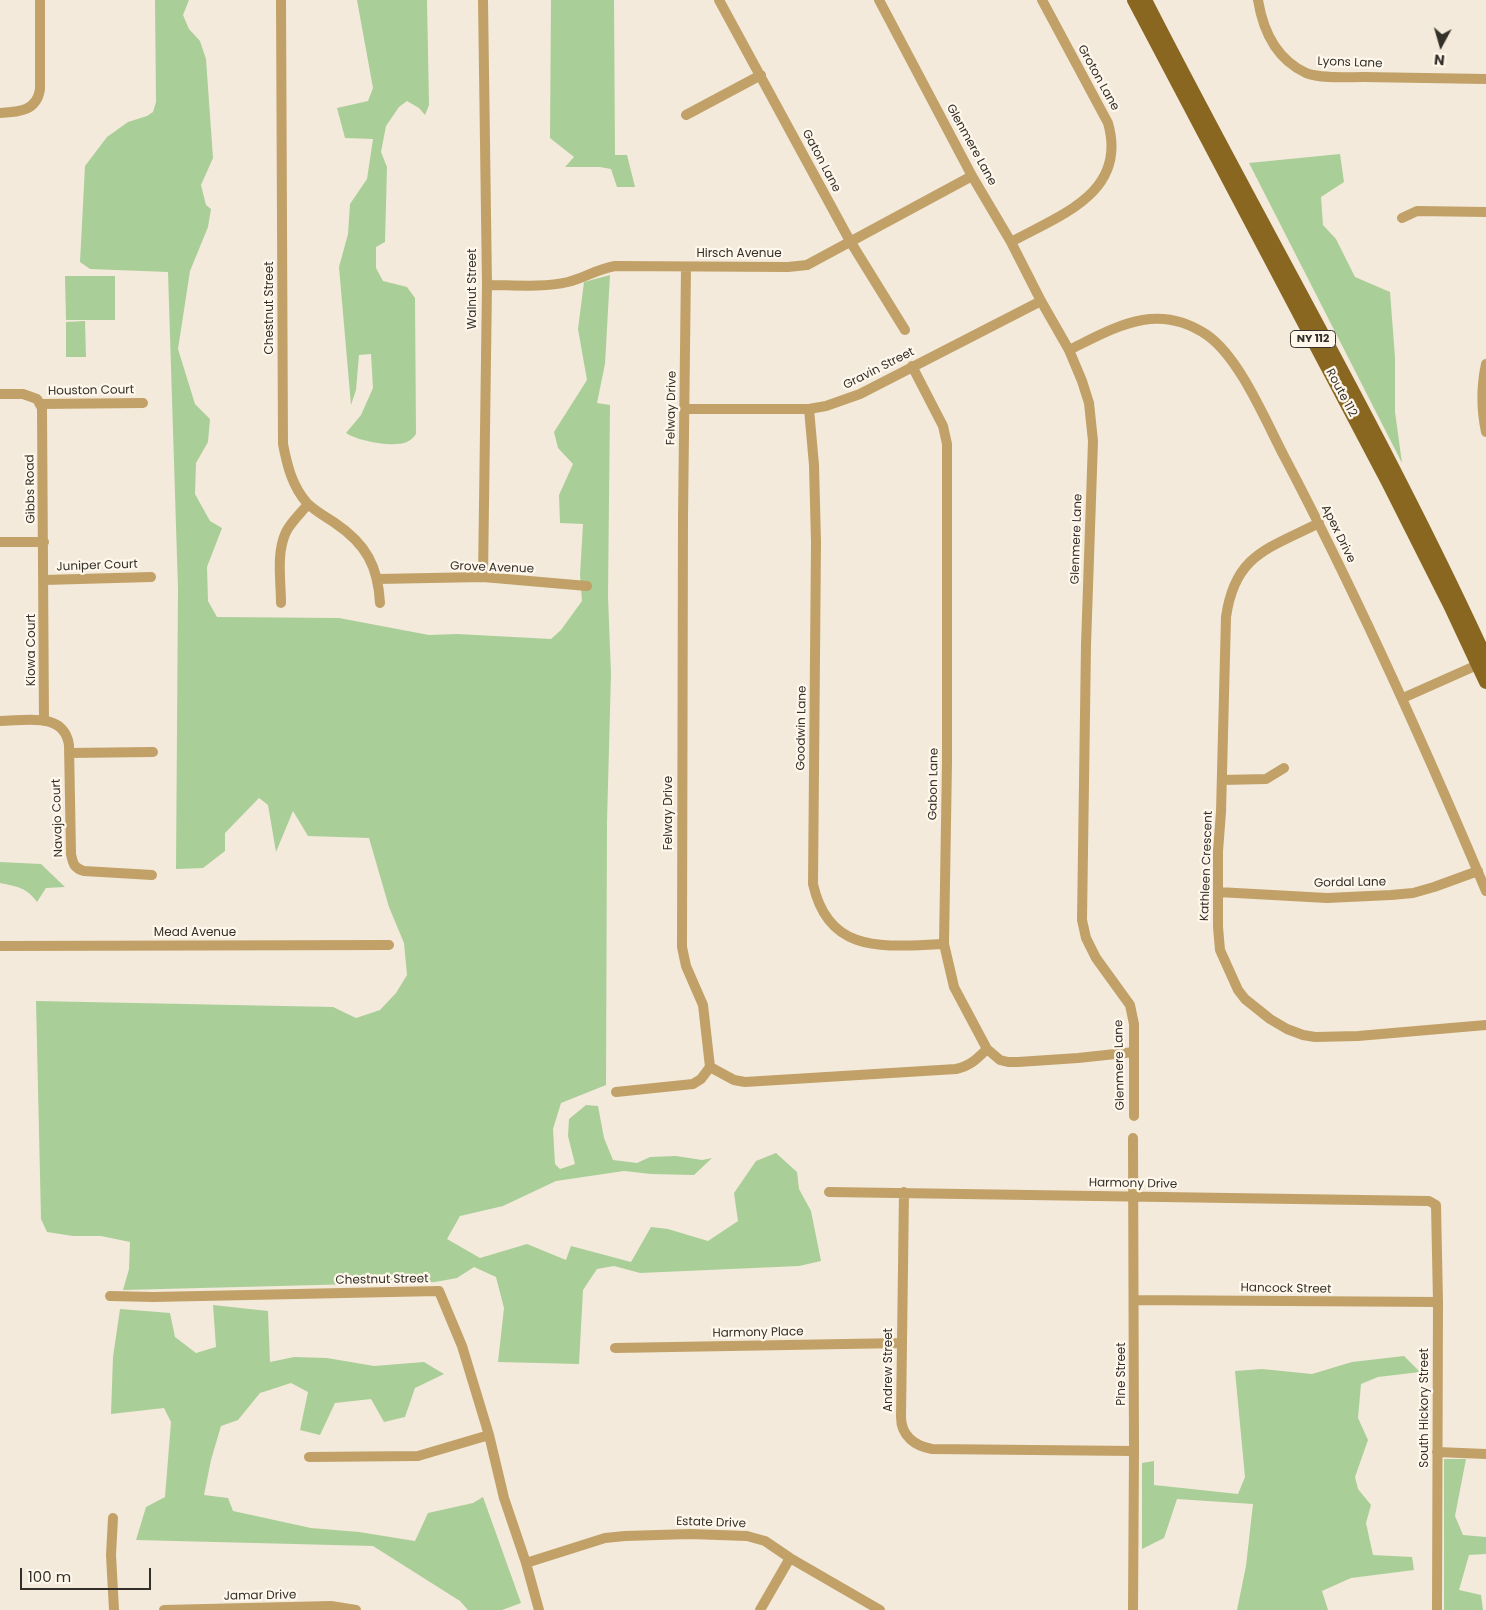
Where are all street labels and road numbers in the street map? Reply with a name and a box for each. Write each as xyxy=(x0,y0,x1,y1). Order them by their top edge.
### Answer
street label: Groton Lane xyxy=(1074,43,1122,113)
street label: Lyons Lane xyxy=(1317,55,1383,71)
street label: Glenmere Lane xyxy=(943,102,999,188)
street label: Gaton Lane xyxy=(798,127,844,195)
street label: Hirsch Avenue xyxy=(696,247,782,261)
street label: Walnut Street xyxy=(466,249,480,329)
street label: Chestnut Street xyxy=(263,261,277,355)
road number: NY 112 xyxy=(1290,330,1336,348)
street label: Gravin Street xyxy=(841,345,917,393)
street label: Route 112 xyxy=(1322,367,1360,419)
street label: Felway Drive xyxy=(664,371,680,445)
street label: Houston Court xyxy=(48,383,134,399)
street label: Gibbs Road xyxy=(23,454,39,524)
street label: Glenmere Lane xyxy=(1068,493,1086,585)
street label: Apex Drive xyxy=(1318,503,1358,565)
street label: Juniper Court xyxy=(56,557,138,575)
street label: Grove Avenue xyxy=(450,559,534,577)
street label: Kiowa Court xyxy=(25,614,39,686)
street label: Goodwin Lane xyxy=(794,685,810,771)
street label: Gabon Lane xyxy=(926,748,942,820)
street label: Felway Drive xyxy=(662,776,676,850)
street label: Navajo Court xyxy=(49,778,67,858)
street label: Kathleen Crescent xyxy=(1198,811,1216,921)
street label: Gordal Lane xyxy=(1314,875,1386,891)
street label: Mead Avenue xyxy=(154,926,236,940)
street label: Glenmere Lane xyxy=(1112,1020,1128,1110)
street label: Harmony Drive xyxy=(1089,1176,1177,1192)
street label: Chestnut Street xyxy=(335,1272,429,1288)
street label: Hancock Street xyxy=(1240,1281,1332,1297)
street label: Harmony Place xyxy=(712,1325,804,1341)
street label: Andrew Street xyxy=(882,1328,896,1412)
street label: Pine Street xyxy=(1115,1342,1129,1406)
street label: South Hickory Street xyxy=(1418,1348,1432,1468)
street label: Estate Drive xyxy=(676,1515,746,1531)
street label: Jamar Drive xyxy=(224,1588,296,1604)

